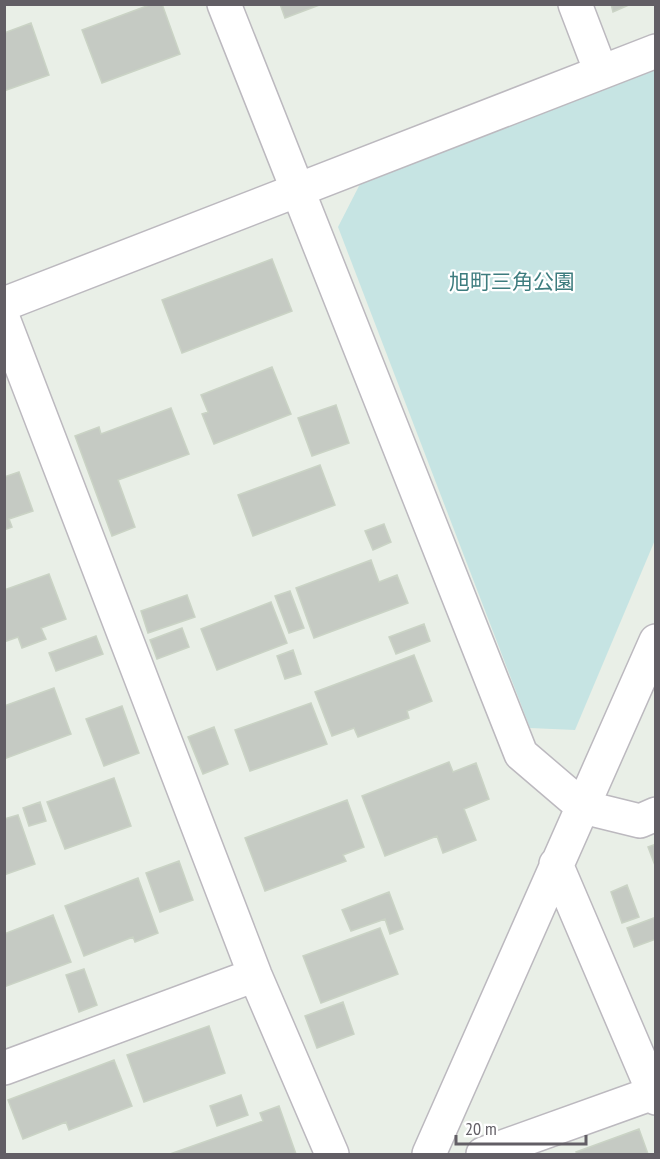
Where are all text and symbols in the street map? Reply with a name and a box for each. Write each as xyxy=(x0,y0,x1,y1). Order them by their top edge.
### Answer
park label: 旭町三角公園 xyxy=(449,268,575,295)
scale bar xyxy=(456,1108,586,1146)
text: 20 m xyxy=(465,1117,497,1140)

